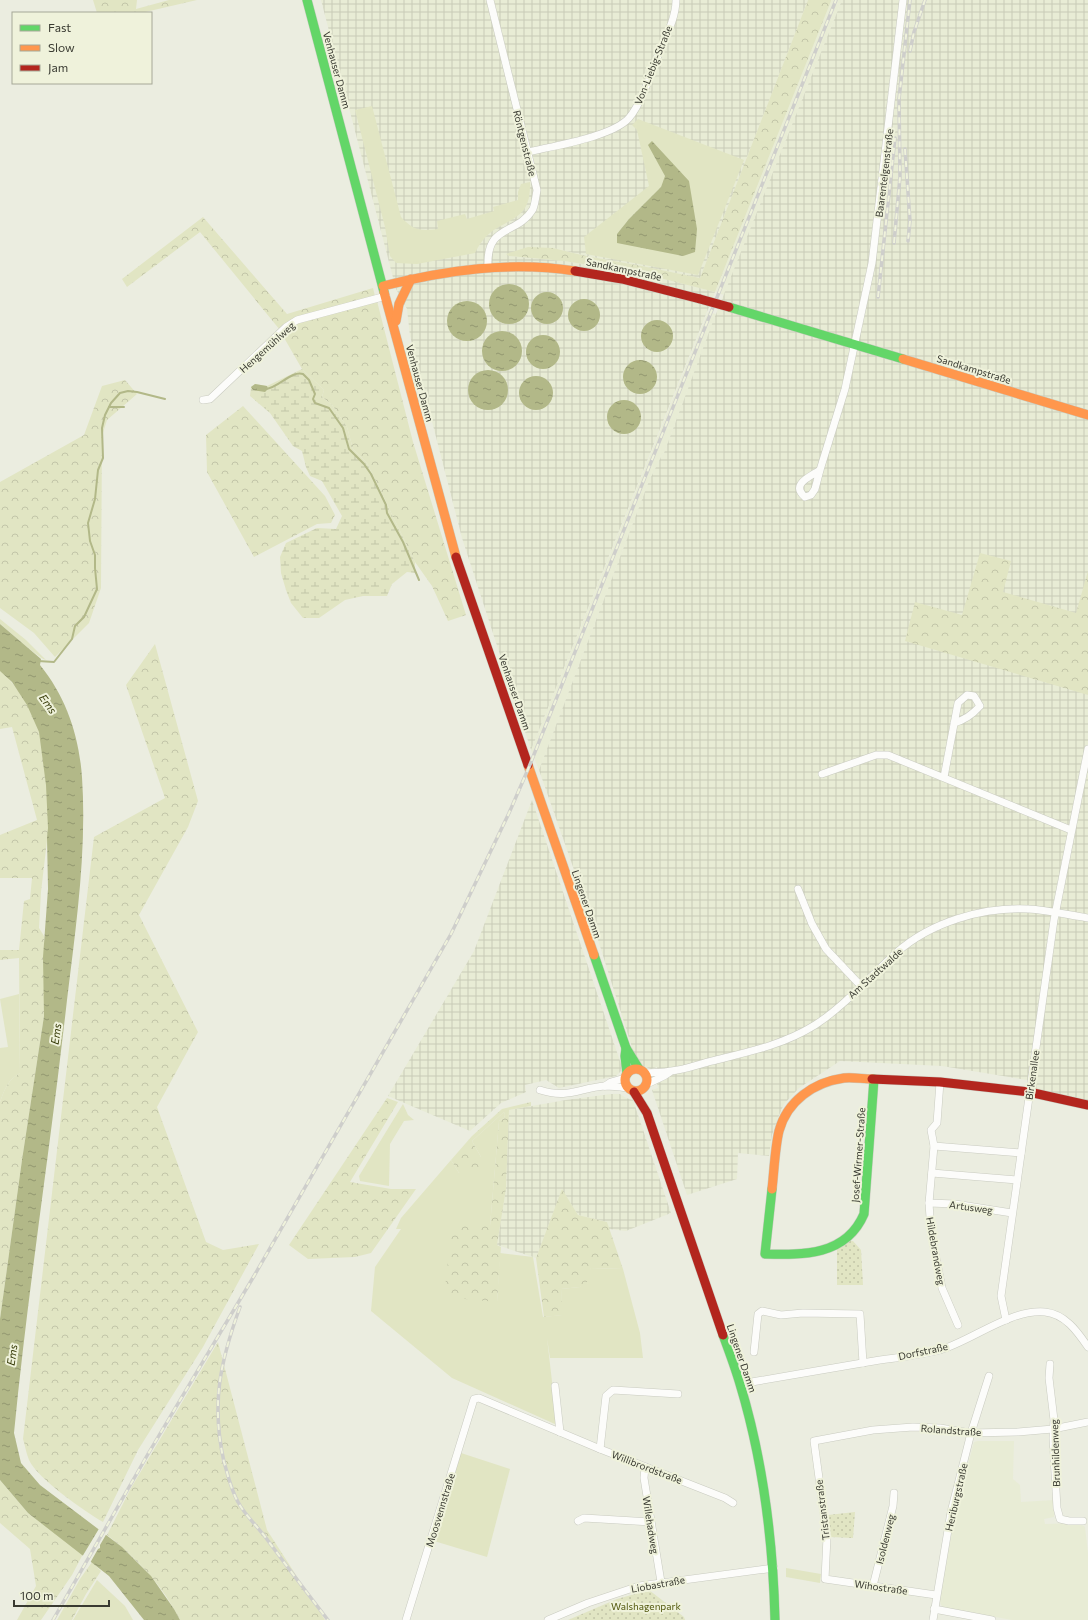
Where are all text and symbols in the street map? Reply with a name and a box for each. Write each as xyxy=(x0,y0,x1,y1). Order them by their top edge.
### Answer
legend xyxy=(12,12,152,84)
text: Fast xyxy=(48,20,71,34)
street label: Von-Liebig-Straße xyxy=(632,24,674,106)
street label: Venhauser Damm xyxy=(321,30,353,110)
text: Slow xyxy=(48,40,75,54)
text: Jam xyxy=(48,60,68,75)
street label: Röntgenstraße xyxy=(511,109,539,177)
street label: Baarentelgenstraße xyxy=(873,128,895,218)
street label: Sandkampstraße xyxy=(585,255,663,283)
street label: Hengemühlweg xyxy=(237,319,298,375)
street label: Venhauser Damm xyxy=(404,343,436,423)
street label: Sandkampstraße xyxy=(935,352,1013,386)
street label: Venhauser Damm xyxy=(496,652,534,732)
water label: Ems xyxy=(37,691,60,716)
street label: Lingener Damm xyxy=(570,868,604,940)
street label: Am Stadtwalde xyxy=(845,945,905,1001)
water label: Ems xyxy=(48,1023,63,1045)
street label: Birkenallee xyxy=(1023,1049,1041,1101)
street label: Josef-Wirmer-Straße xyxy=(849,1107,867,1203)
street label: Artusweg xyxy=(949,1198,994,1216)
street label: Hildebrandweg xyxy=(924,1216,948,1286)
street label: Lingener Damm xyxy=(725,1322,759,1394)
street label: Dorfstraße xyxy=(897,1340,949,1362)
water label: Ems xyxy=(4,1344,19,1366)
street label: Brunhildenweg xyxy=(1048,1418,1062,1487)
street label: Rolandstraße xyxy=(920,1422,982,1438)
street label: Willibrordstraße xyxy=(610,1448,684,1486)
street label: Heriburgstraße xyxy=(942,1462,970,1532)
street label: Moosvennstraße xyxy=(423,1472,457,1548)
street label: Tristanstraße xyxy=(812,1479,832,1541)
street label: Willehadweg xyxy=(641,1495,662,1555)
street label: Isoldenweg xyxy=(873,1512,897,1565)
street label: Liobastraße xyxy=(630,1573,686,1595)
street label: Wihostraße xyxy=(854,1577,908,1597)
scale bar xyxy=(14,1582,109,1608)
text: 100 m xyxy=(20,1588,54,1602)
park label: Walshagenpark xyxy=(611,1600,681,1612)

